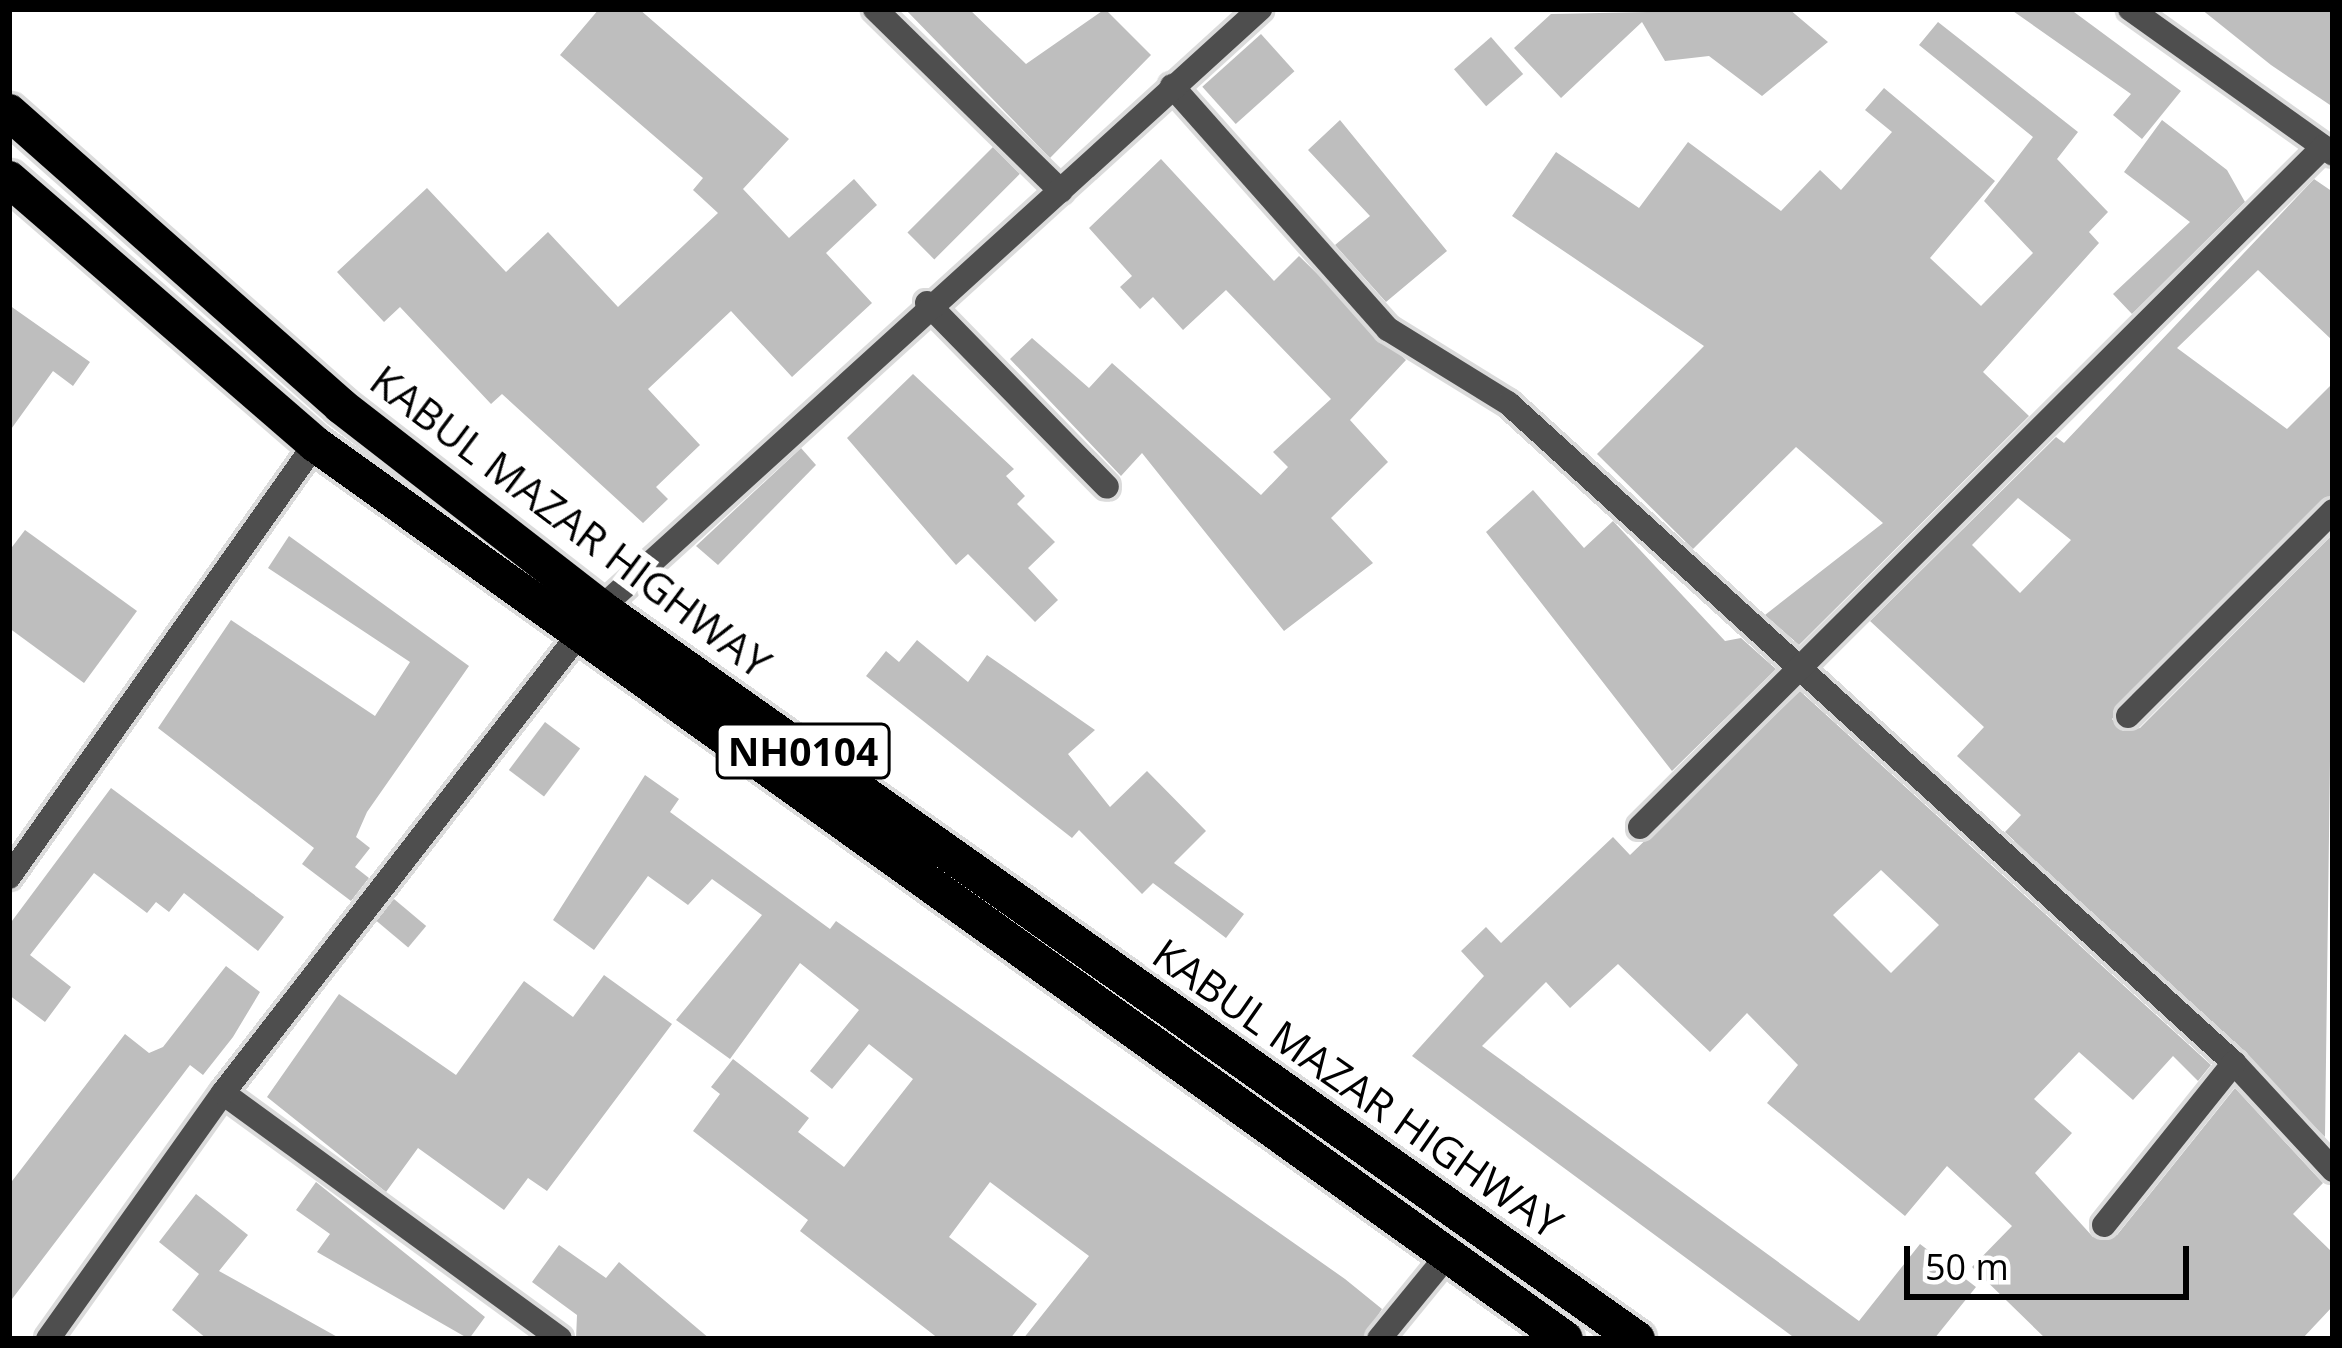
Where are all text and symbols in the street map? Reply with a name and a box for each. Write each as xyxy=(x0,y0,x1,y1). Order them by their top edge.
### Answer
street label: KABUL MAZAR HIGHWAY xyxy=(361,354,781,688)
road number: NH0104 xyxy=(713,718,893,784)
street label: KABUL MAZAR HIGHWAY xyxy=(1144,928,1572,1248)
scale bar xyxy=(1910,1222,2195,1296)
text: 50 m xyxy=(1925,1242,2009,1291)

